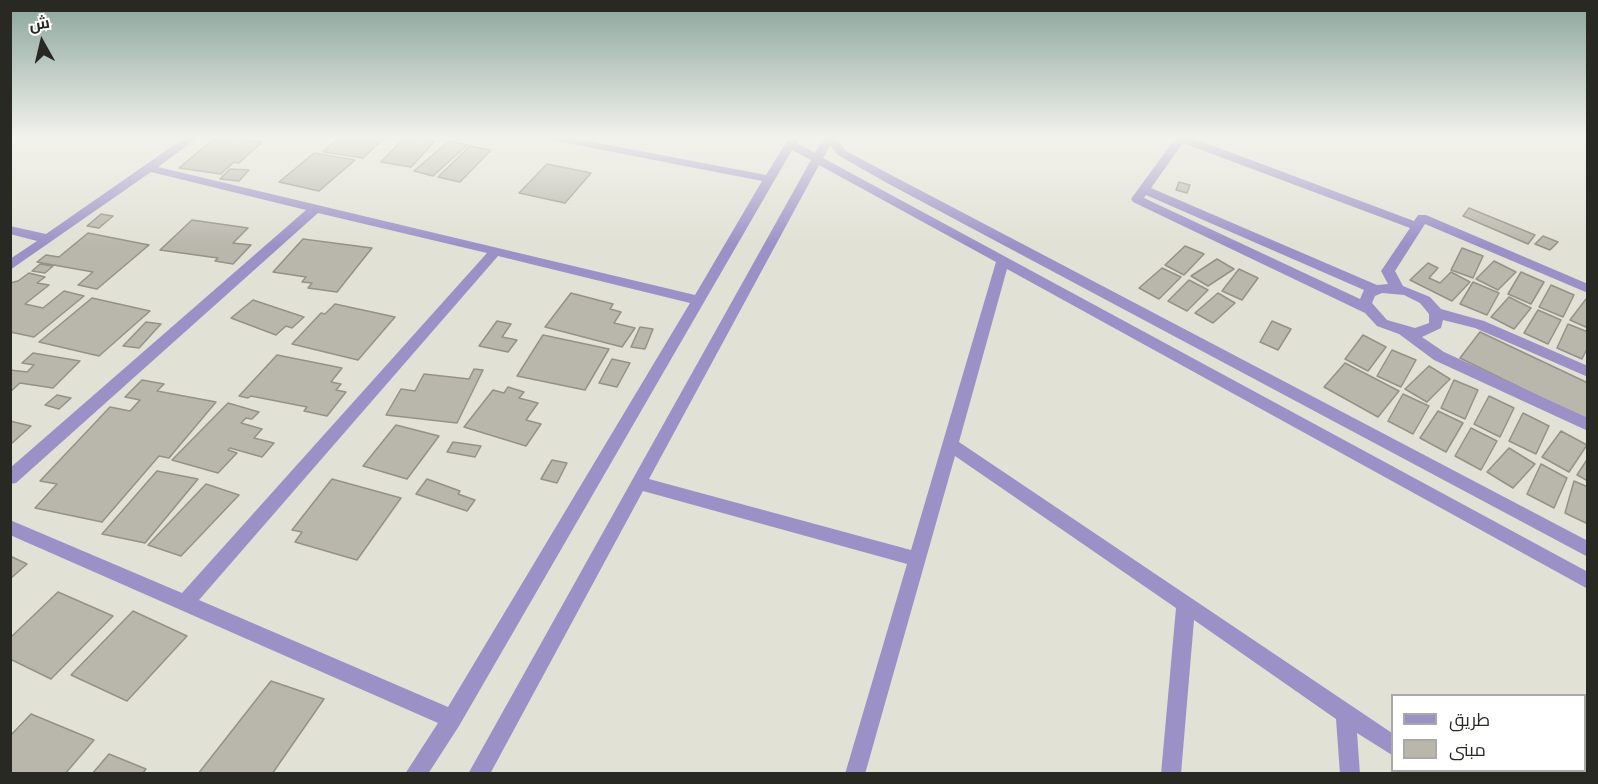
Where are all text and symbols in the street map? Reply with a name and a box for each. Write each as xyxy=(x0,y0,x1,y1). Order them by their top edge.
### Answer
north arrow xyxy=(12,12,72,72)
text: ش xyxy=(28,13,51,35)
legend xyxy=(1391,694,1586,772)
text: طريق xyxy=(1449,709,1490,731)
text: مبنى xyxy=(1449,739,1486,761)

